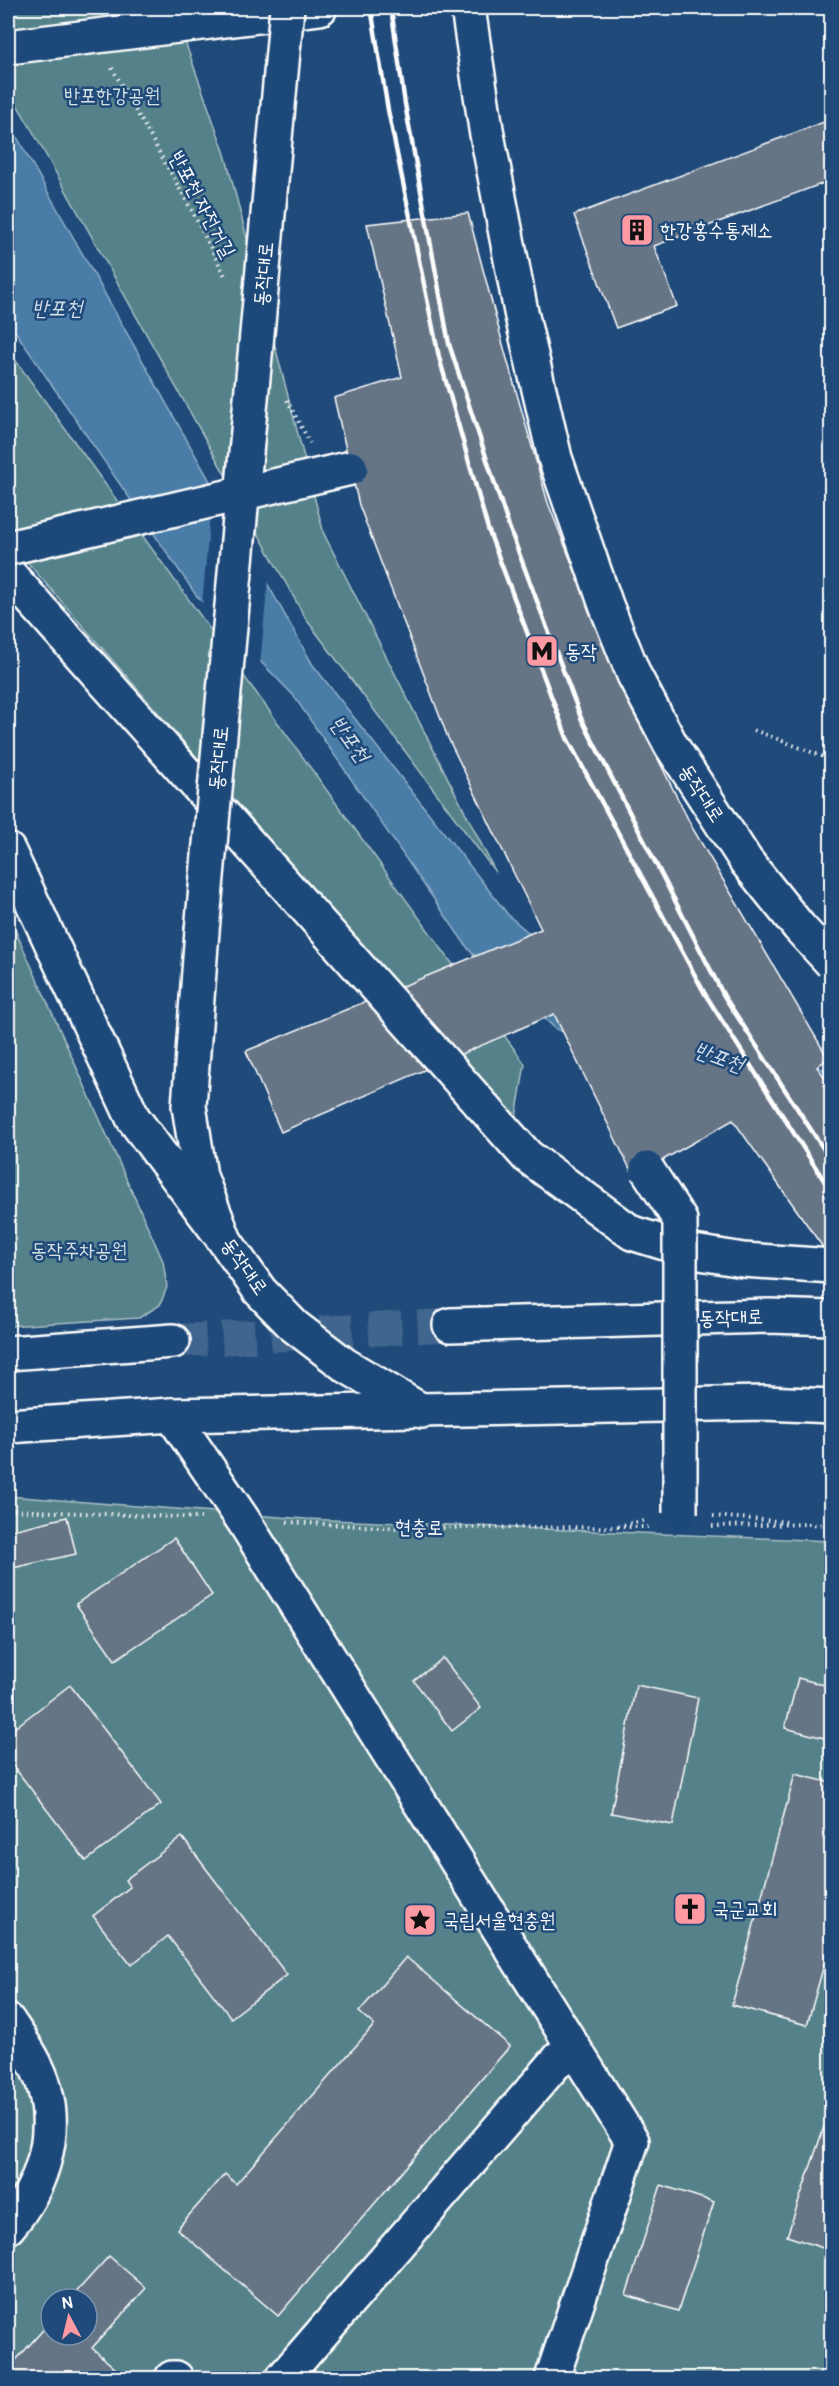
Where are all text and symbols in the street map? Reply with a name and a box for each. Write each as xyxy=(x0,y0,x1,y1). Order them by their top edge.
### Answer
park label: 반포한강공원 xyxy=(64,83,160,108)
street label: 반포천 자전거길 xyxy=(164,147,241,262)
building icon: 한강홍수통제소 xyxy=(619,212,655,248)
place label: 한강홍수통제소 xyxy=(660,218,773,243)
street label: 동작대로 xyxy=(248,241,279,307)
water label: 반포천 xyxy=(32,295,84,322)
metro station icon: 동작 xyxy=(524,633,560,669)
place label: 동작 xyxy=(565,639,597,664)
water label: 반포천 xyxy=(324,711,377,769)
street label: 동작대로 xyxy=(203,725,234,791)
street label: 동작대로 xyxy=(674,759,730,827)
water label: 반포천 xyxy=(690,1036,749,1080)
street label: 동작대로 xyxy=(216,1233,273,1300)
park label: 동작주차공원 xyxy=(31,1238,127,1263)
street label: 동작대로 xyxy=(698,1304,764,1331)
street label: 현충로 xyxy=(395,1515,443,1540)
church icon: 국군교회 xyxy=(672,1891,708,1927)
place label: 국군교회 xyxy=(713,1897,777,1922)
place icon: 국립서울현충원 xyxy=(402,1902,438,1938)
place label: 국립서울현충원 xyxy=(443,1908,556,1933)
north arrow xyxy=(39,2287,99,2347)
text: N xyxy=(61,2292,74,2314)

